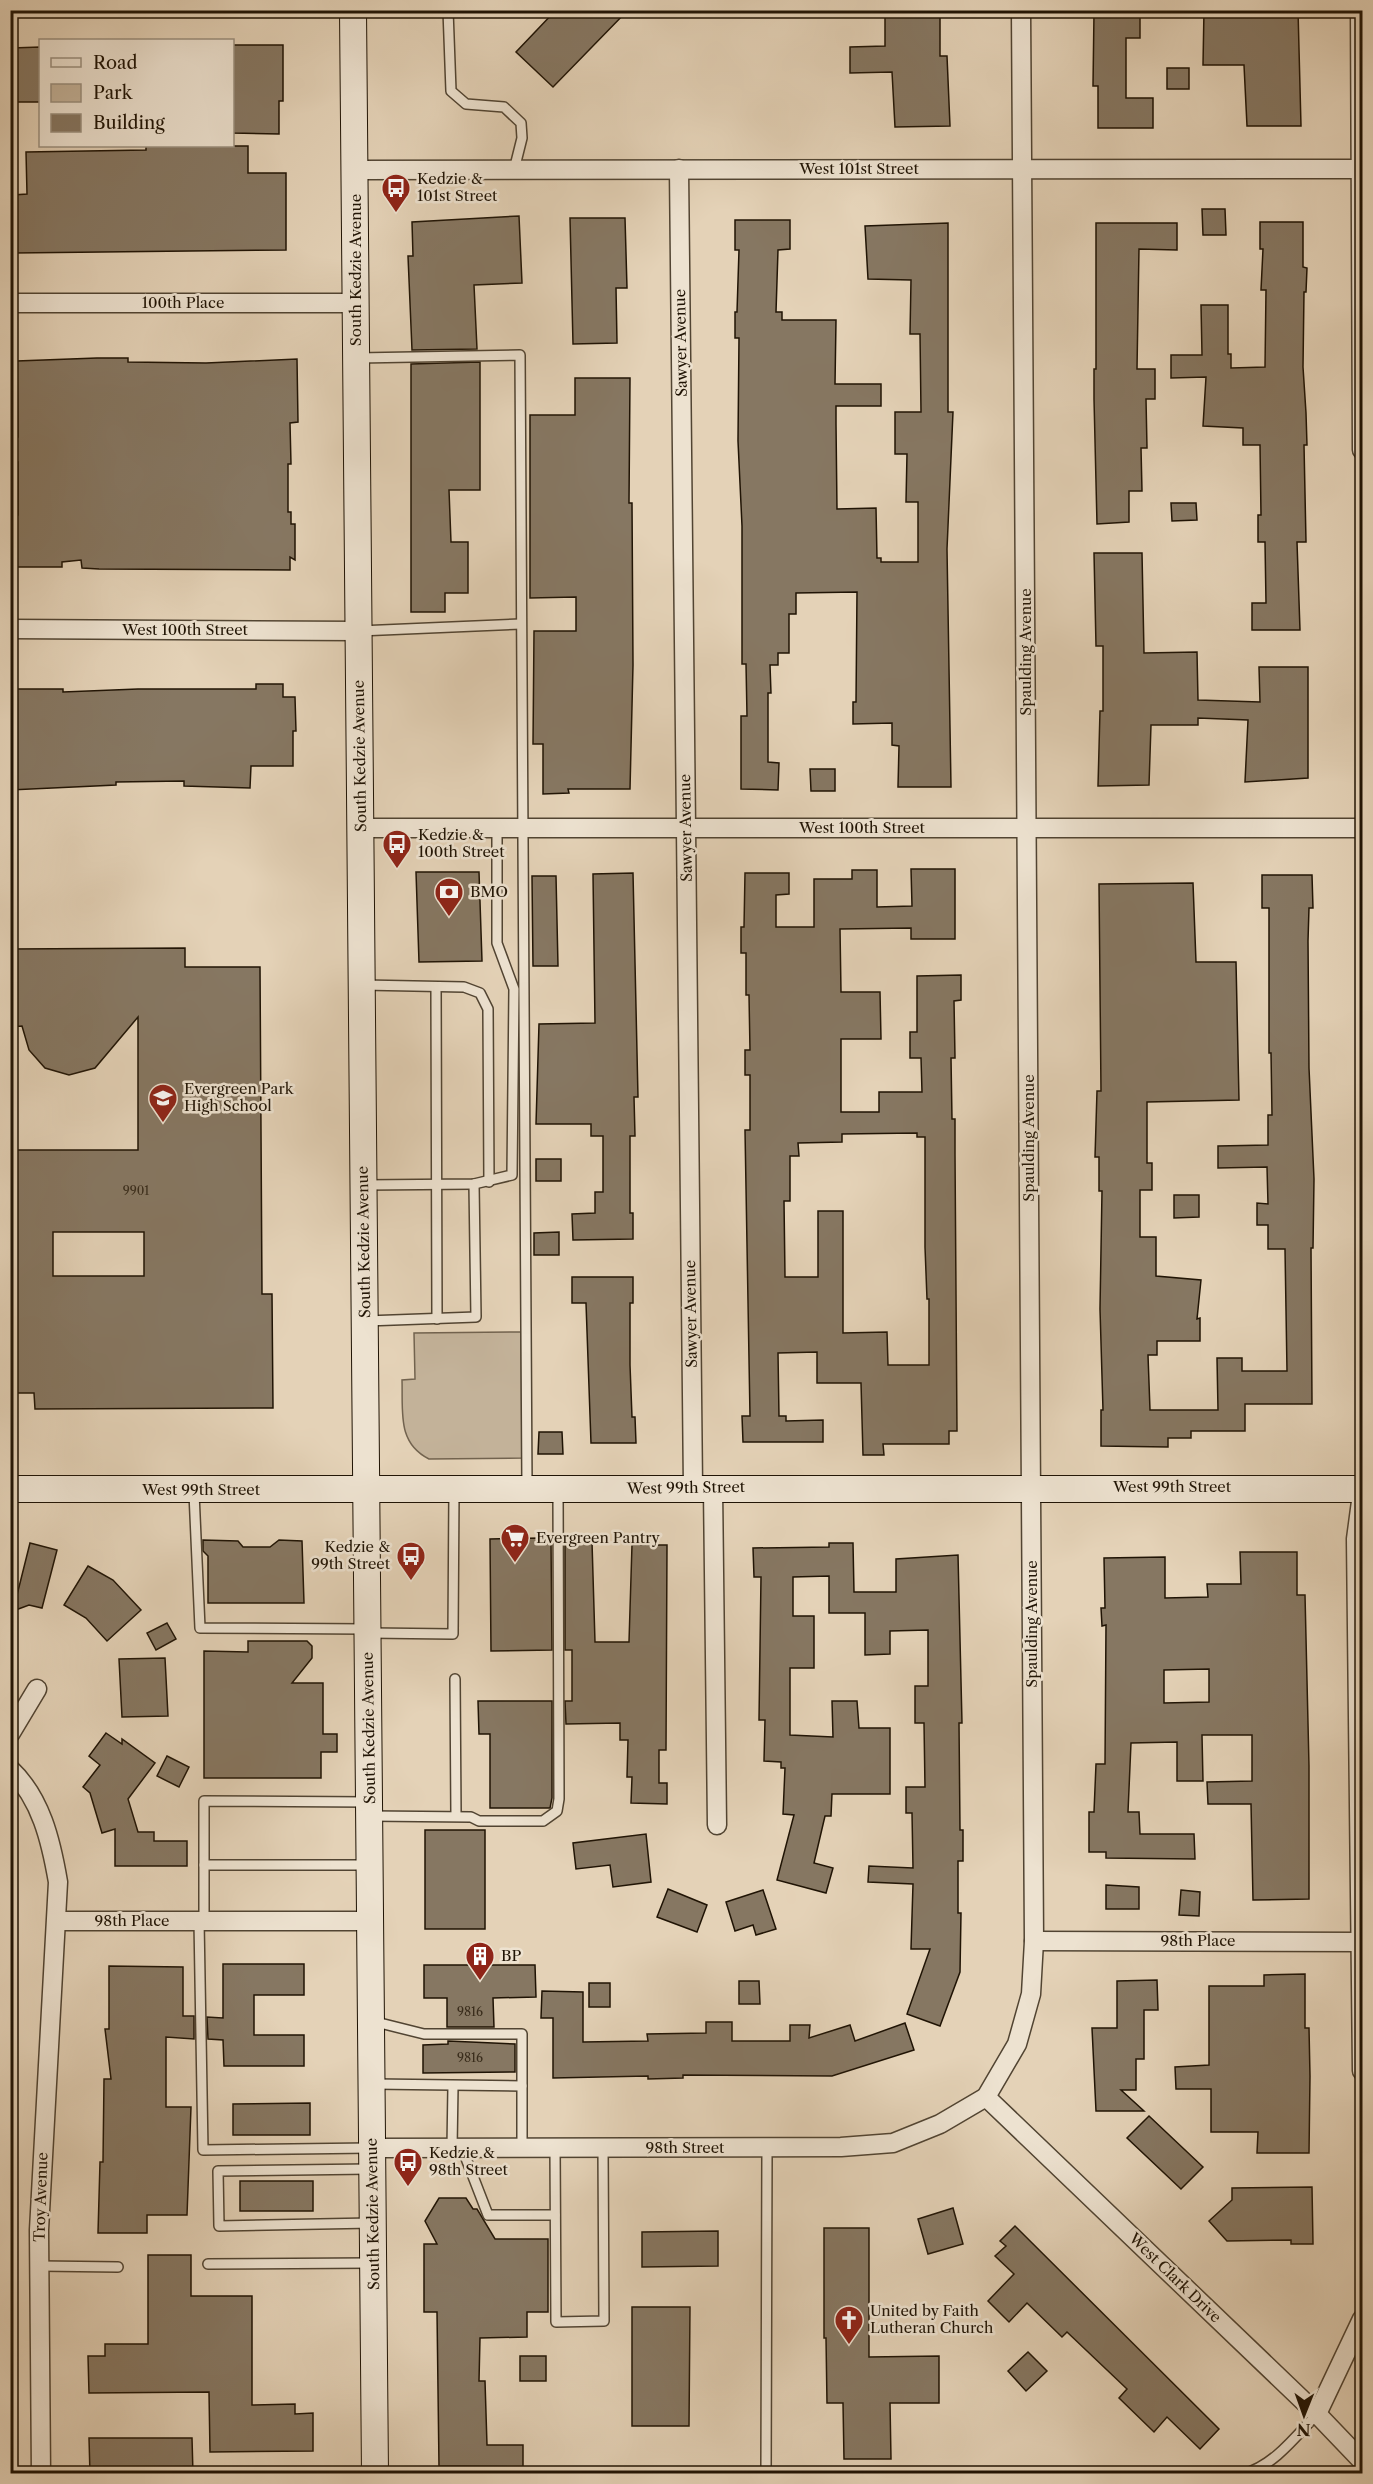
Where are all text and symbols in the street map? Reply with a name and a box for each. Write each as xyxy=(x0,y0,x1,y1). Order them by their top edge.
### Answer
legend xyxy=(39,39,234,147)
text: Road xyxy=(93,52,138,74)
text: Park xyxy=(93,82,134,104)
text: Building xyxy=(93,112,165,134)
street label: West 101st Street xyxy=(798,159,920,178)
place label: Kedzie & 101st Street xyxy=(417,169,498,205)
bus stop icon: Kedzie & 101st Street xyxy=(380,172,412,214)
street label: South Kedzie Avenue xyxy=(346,194,365,346)
street label: Sawyer Avenue xyxy=(670,289,691,397)
street label: 100th Place xyxy=(142,293,224,312)
street label: Spaulding Avenue xyxy=(1016,588,1035,716)
street label: West 100th Street xyxy=(121,620,249,639)
street label: South Kedzie Avenue xyxy=(349,680,370,832)
street label: Sawyer Avenue xyxy=(675,774,696,882)
street label: West 100th Street xyxy=(798,818,926,837)
place label: Kedzie & 100th Street xyxy=(418,825,505,861)
bus stop icon: Kedzie & 100th Street xyxy=(381,828,413,870)
bank icon: BMO xyxy=(433,876,465,918)
place label: BMO xyxy=(470,882,508,901)
street label: Spaulding Avenue xyxy=(1019,1074,1038,1202)
place label: Evergreen Park High School xyxy=(184,1079,295,1115)
school or university icon: Evergreen Park High School xyxy=(147,1082,179,1124)
street label: South Kedzie Avenue xyxy=(353,1166,374,1318)
house number: 9901 xyxy=(123,1183,149,1198)
street label: Sawyer Avenue xyxy=(680,1260,701,1368)
street label: West 99th Street xyxy=(626,1477,746,1498)
street label: West 99th Street xyxy=(1112,1477,1232,1496)
street label: West 99th Street xyxy=(141,1480,261,1499)
supermarket icon: Evergreen Pantry xyxy=(499,1522,531,1564)
place label: Evergreen Pantry xyxy=(536,1528,660,1547)
place label: Kedzie & 99th Street xyxy=(311,1537,391,1573)
bus stop icon: Kedzie & 99th Street xyxy=(395,1540,427,1582)
street label: Spaulding Avenue xyxy=(1022,1560,1041,1688)
street label: South Kedzie Avenue xyxy=(358,1652,379,1804)
street label: 98th Place xyxy=(95,1911,169,1930)
street label: 98th Place xyxy=(1161,1931,1235,1950)
building icon: BP xyxy=(464,1940,496,1982)
place label: BP xyxy=(501,1946,521,1965)
house number: 9816 xyxy=(457,2004,483,2019)
house number: 9816 xyxy=(457,2050,483,2065)
street label: South Kedzie Avenue xyxy=(362,2138,383,2290)
street label: 98th Street xyxy=(646,2138,725,2157)
place label: Kedzie & 98th Street xyxy=(429,2143,509,2179)
bus stop icon: Kedzie & 98th Street xyxy=(392,2146,424,2188)
street label: Troy Avenue xyxy=(29,2152,52,2242)
street label: West Clark Drive xyxy=(1125,2228,1225,2326)
place label: United by Faith Lutheran Church xyxy=(870,2301,994,2337)
church icon: United by Faith Lutheran Church xyxy=(833,2304,865,2346)
north arrow xyxy=(1274,2385,1334,2445)
text: N xyxy=(1297,2420,1311,2440)

